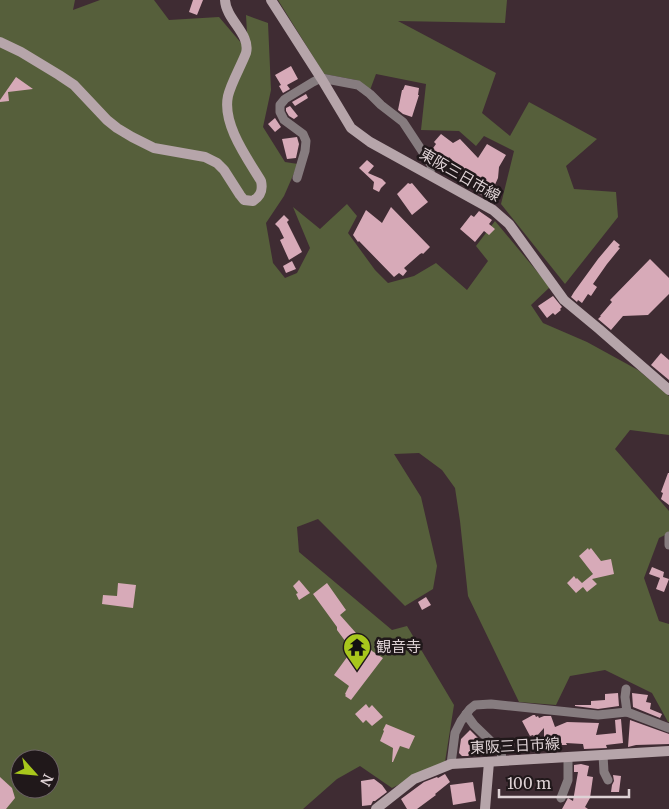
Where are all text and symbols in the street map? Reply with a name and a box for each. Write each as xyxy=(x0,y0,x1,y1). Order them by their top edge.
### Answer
street label: 東阪三日市線 xyxy=(417,144,504,205)
temple icon: 観音寺 xyxy=(342,632,372,671)
place label: 観音寺 xyxy=(376,637,421,656)
street label: 東阪三日市線 xyxy=(470,734,560,757)
north arrow xyxy=(10,749,60,799)
scale bar xyxy=(499,766,629,798)
text: N xyxy=(36,771,57,789)
text: 100 m xyxy=(507,774,551,793)

